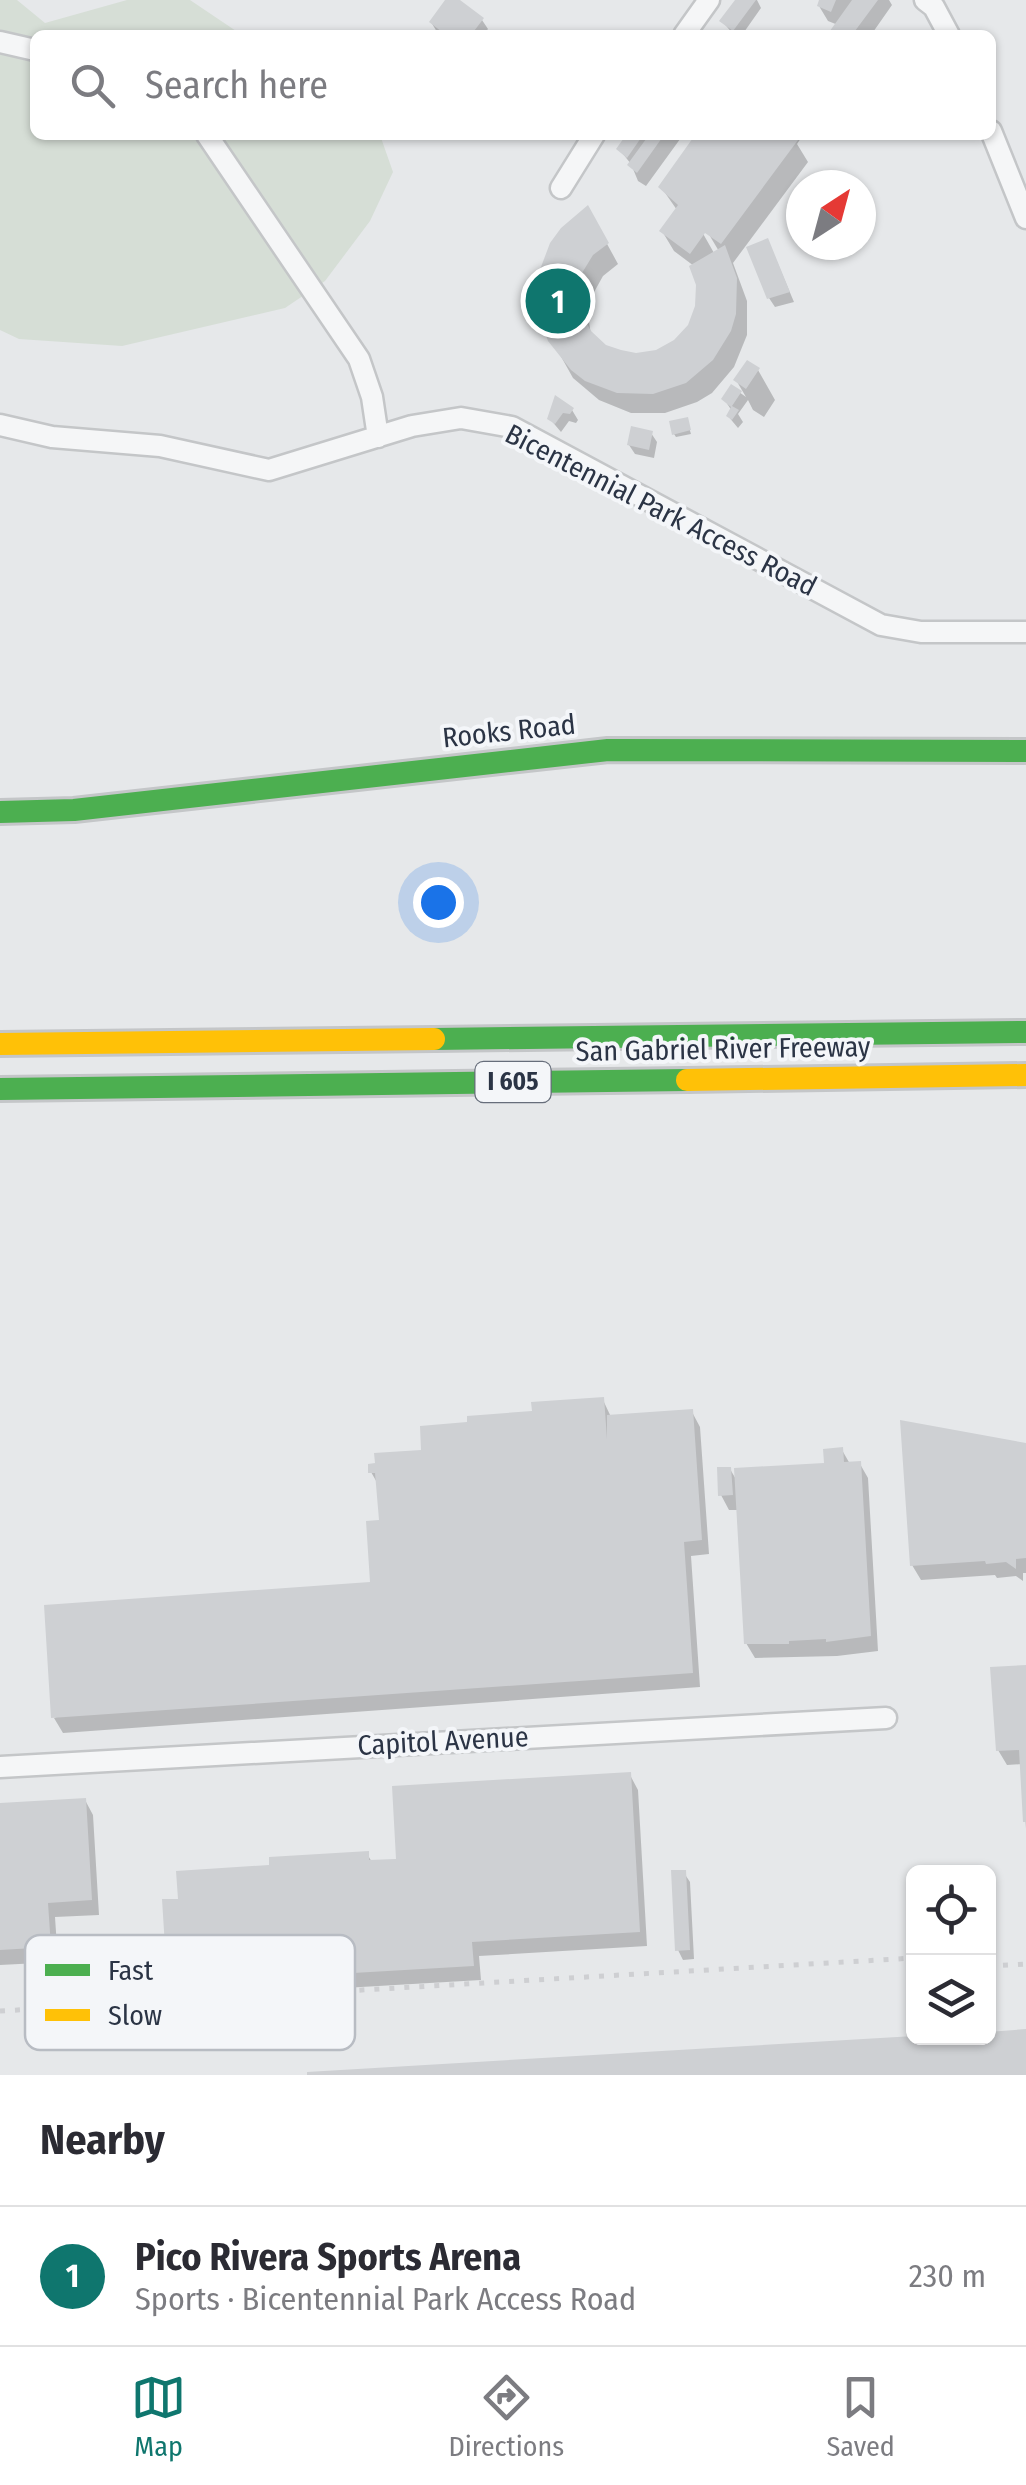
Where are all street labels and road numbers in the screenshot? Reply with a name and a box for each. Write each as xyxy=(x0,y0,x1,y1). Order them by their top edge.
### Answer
street label: Bicentennial Park Access Road xyxy=(500,417,822,603)
street label: Rooks Road xyxy=(441,708,577,754)
street label: San Gabriel River Freeway xyxy=(575,1030,871,1068)
road number: I 605 xyxy=(476,1062,550,1102)
street label: Capitol Avenue xyxy=(357,1720,529,1762)

